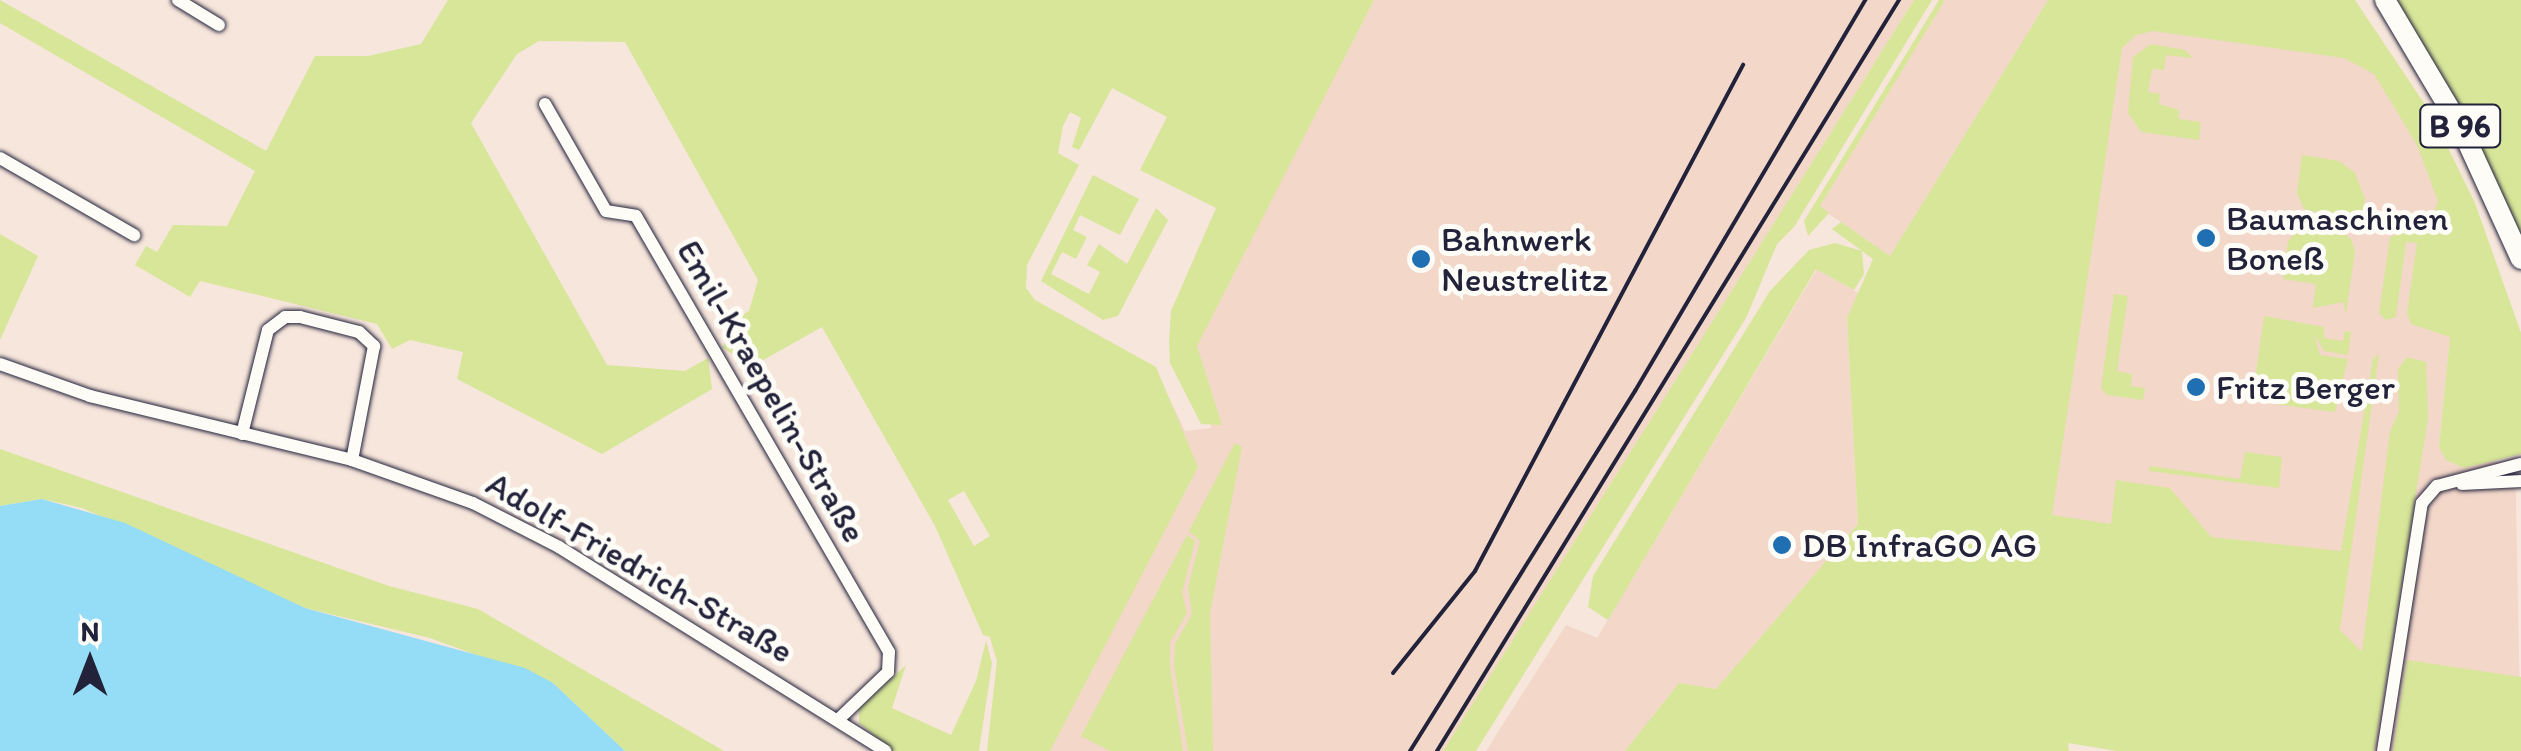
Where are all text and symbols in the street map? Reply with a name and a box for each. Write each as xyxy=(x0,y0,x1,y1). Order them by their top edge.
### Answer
road number: B 96 xyxy=(2418,99,2502,153)
place label: Baumaschinen Boneß xyxy=(2226,197,2448,279)
place label: Bahnwerk Neustrelitz xyxy=(1441,218,1608,300)
marker: Baumaschinen Boneß xyxy=(2195,227,2217,249)
street label: Emil-Kraepelin-Straße xyxy=(668,232,876,550)
marker: Bahnwerk Neustrelitz xyxy=(1410,248,1432,270)
place label: Fritz Berger xyxy=(2216,366,2395,408)
marker: Fritz Berger xyxy=(2185,376,2207,398)
street label: Adolf-Friedrich-Straße xyxy=(479,462,801,672)
place label: DB InfraGO AG xyxy=(1802,524,2037,566)
marker: DB InfraGO AG xyxy=(1771,534,1793,556)
north arrow xyxy=(40,611,140,711)
text: N xyxy=(81,614,99,648)

